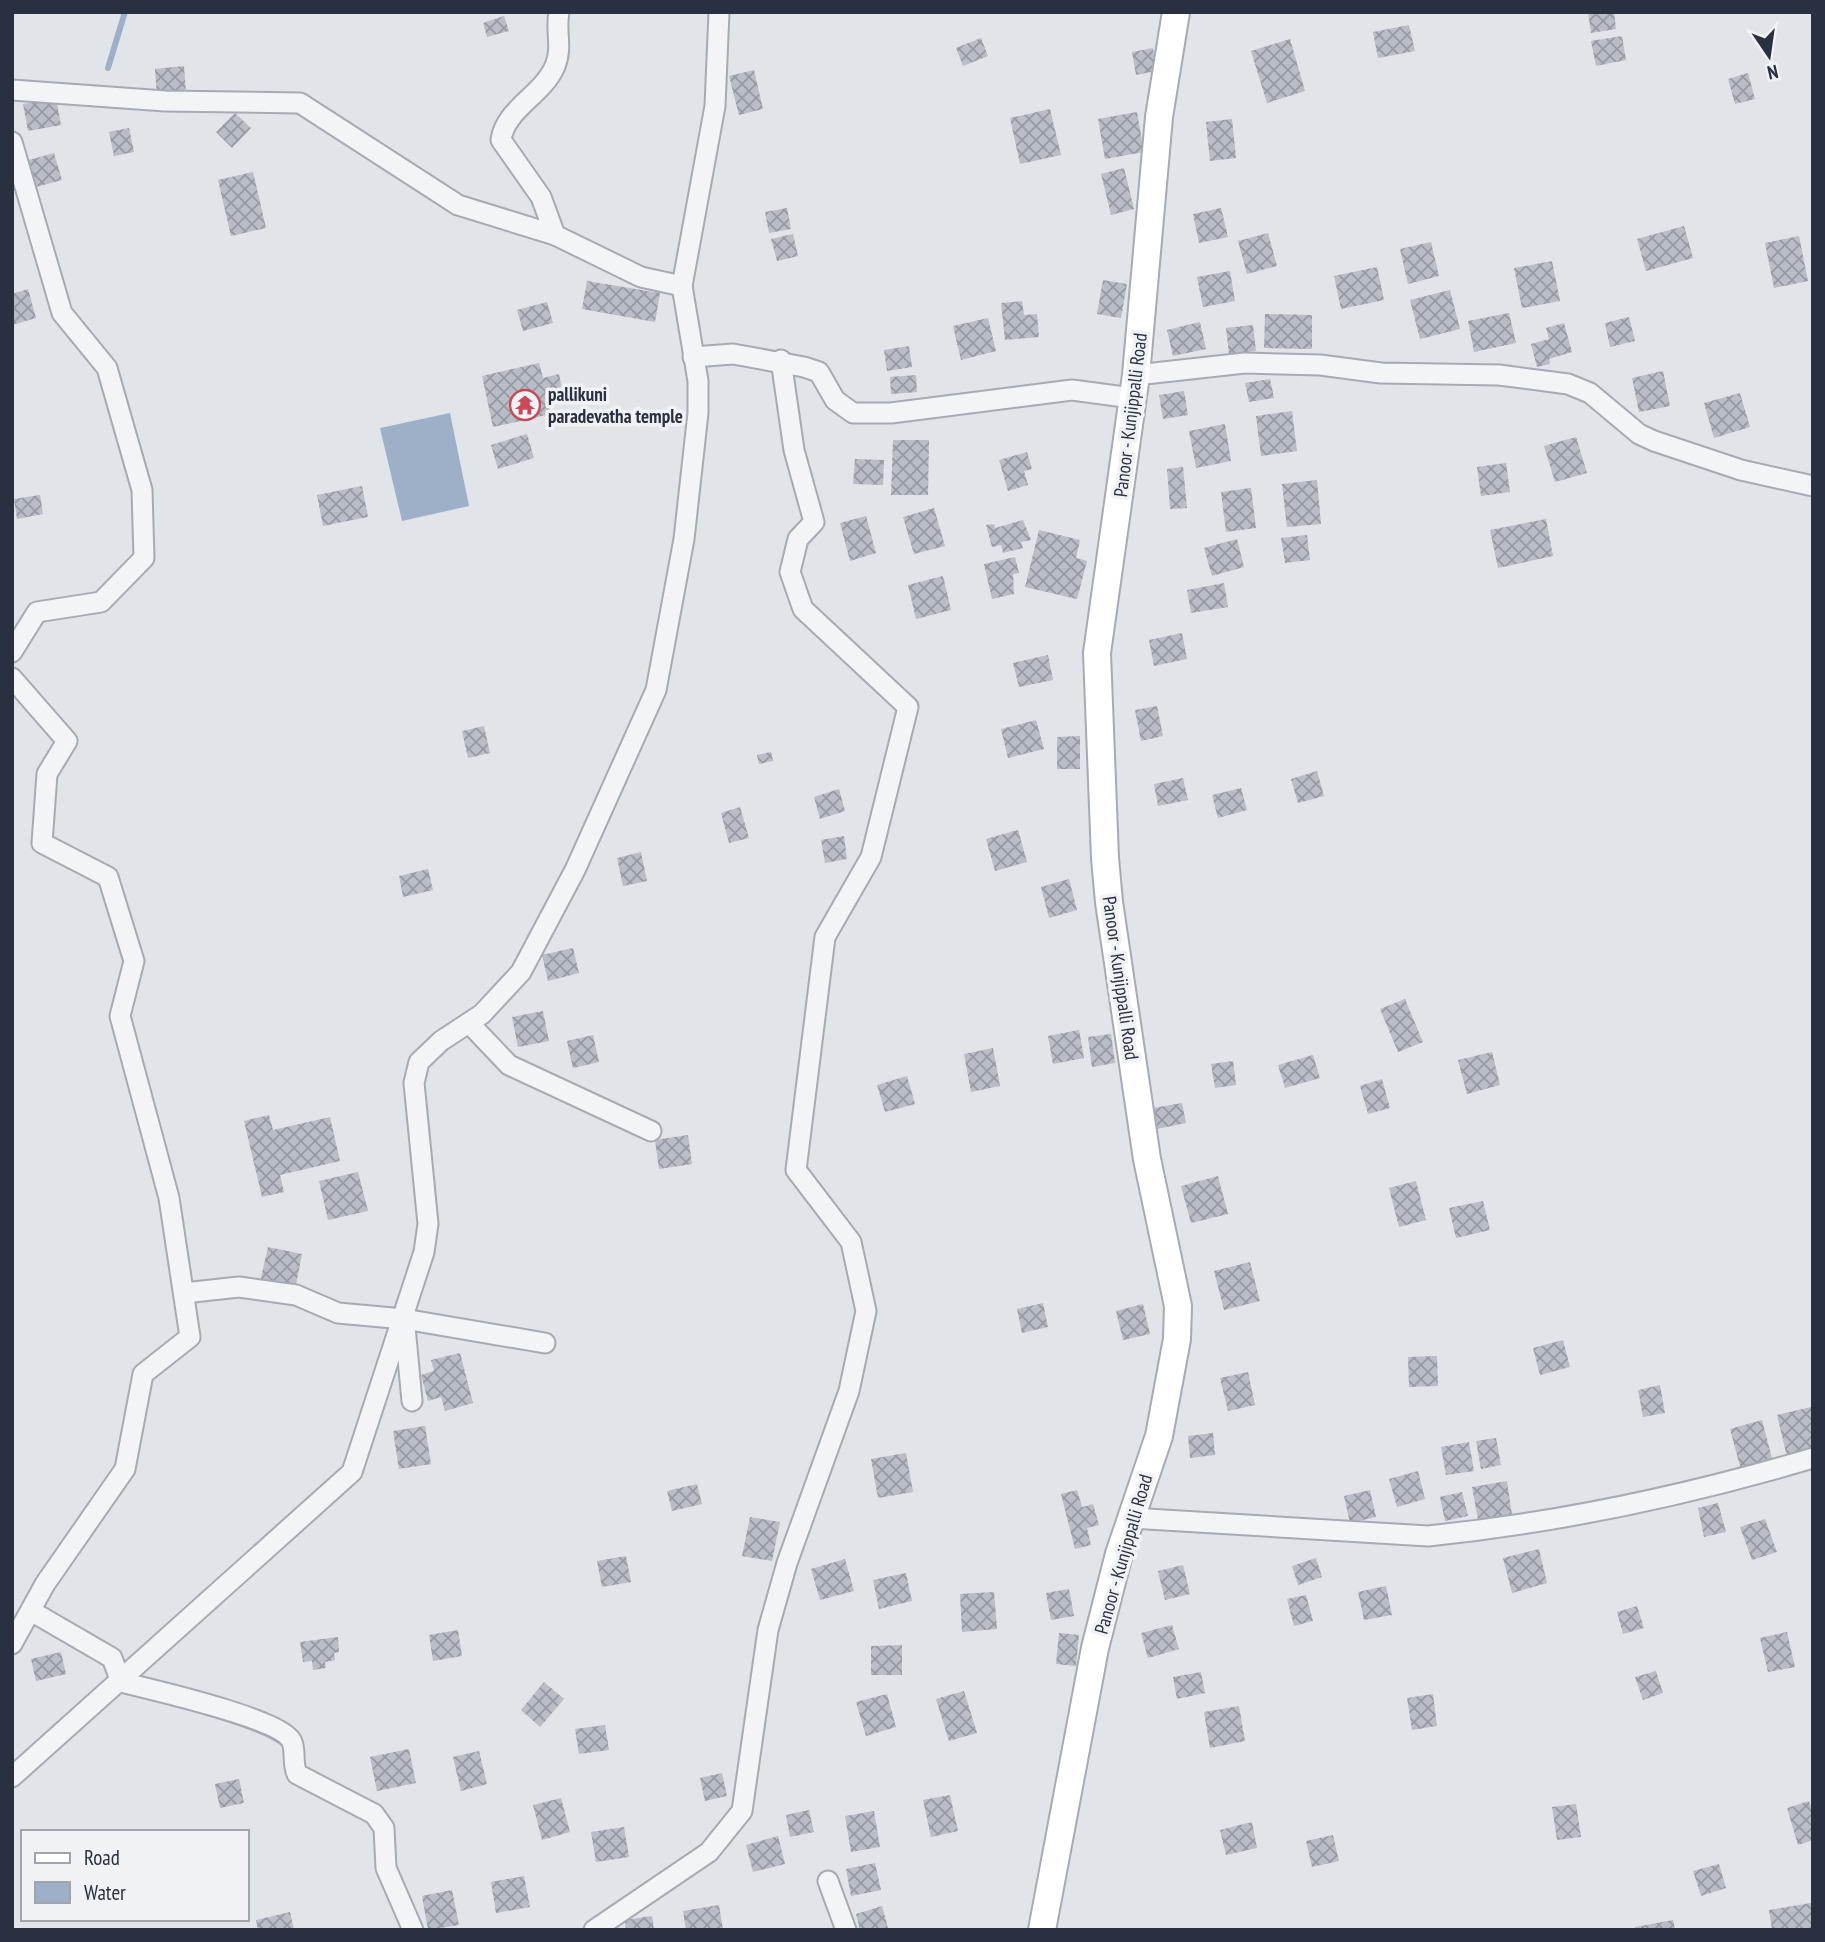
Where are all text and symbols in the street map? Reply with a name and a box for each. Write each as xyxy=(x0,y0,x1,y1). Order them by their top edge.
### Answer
north arrow xyxy=(1734,21,1804,91)
text: N xyxy=(1765,60,1781,85)
street label: Panoor - Kunjippalli Road xyxy=(1108,332,1152,498)
place label: pallikuni paradevatha temple xyxy=(548,382,683,428)
temple icon: pallikuni paradevatha temple xyxy=(508,388,542,422)
street label: Panoor - Kunjippalli Road xyxy=(1098,895,1144,1061)
street label: Panoor - Kunjippalli Road xyxy=(1089,1471,1157,1637)
legend xyxy=(21,1830,248,1921)
text: Road xyxy=(84,1844,120,1871)
text: Water xyxy=(84,1879,126,1906)

